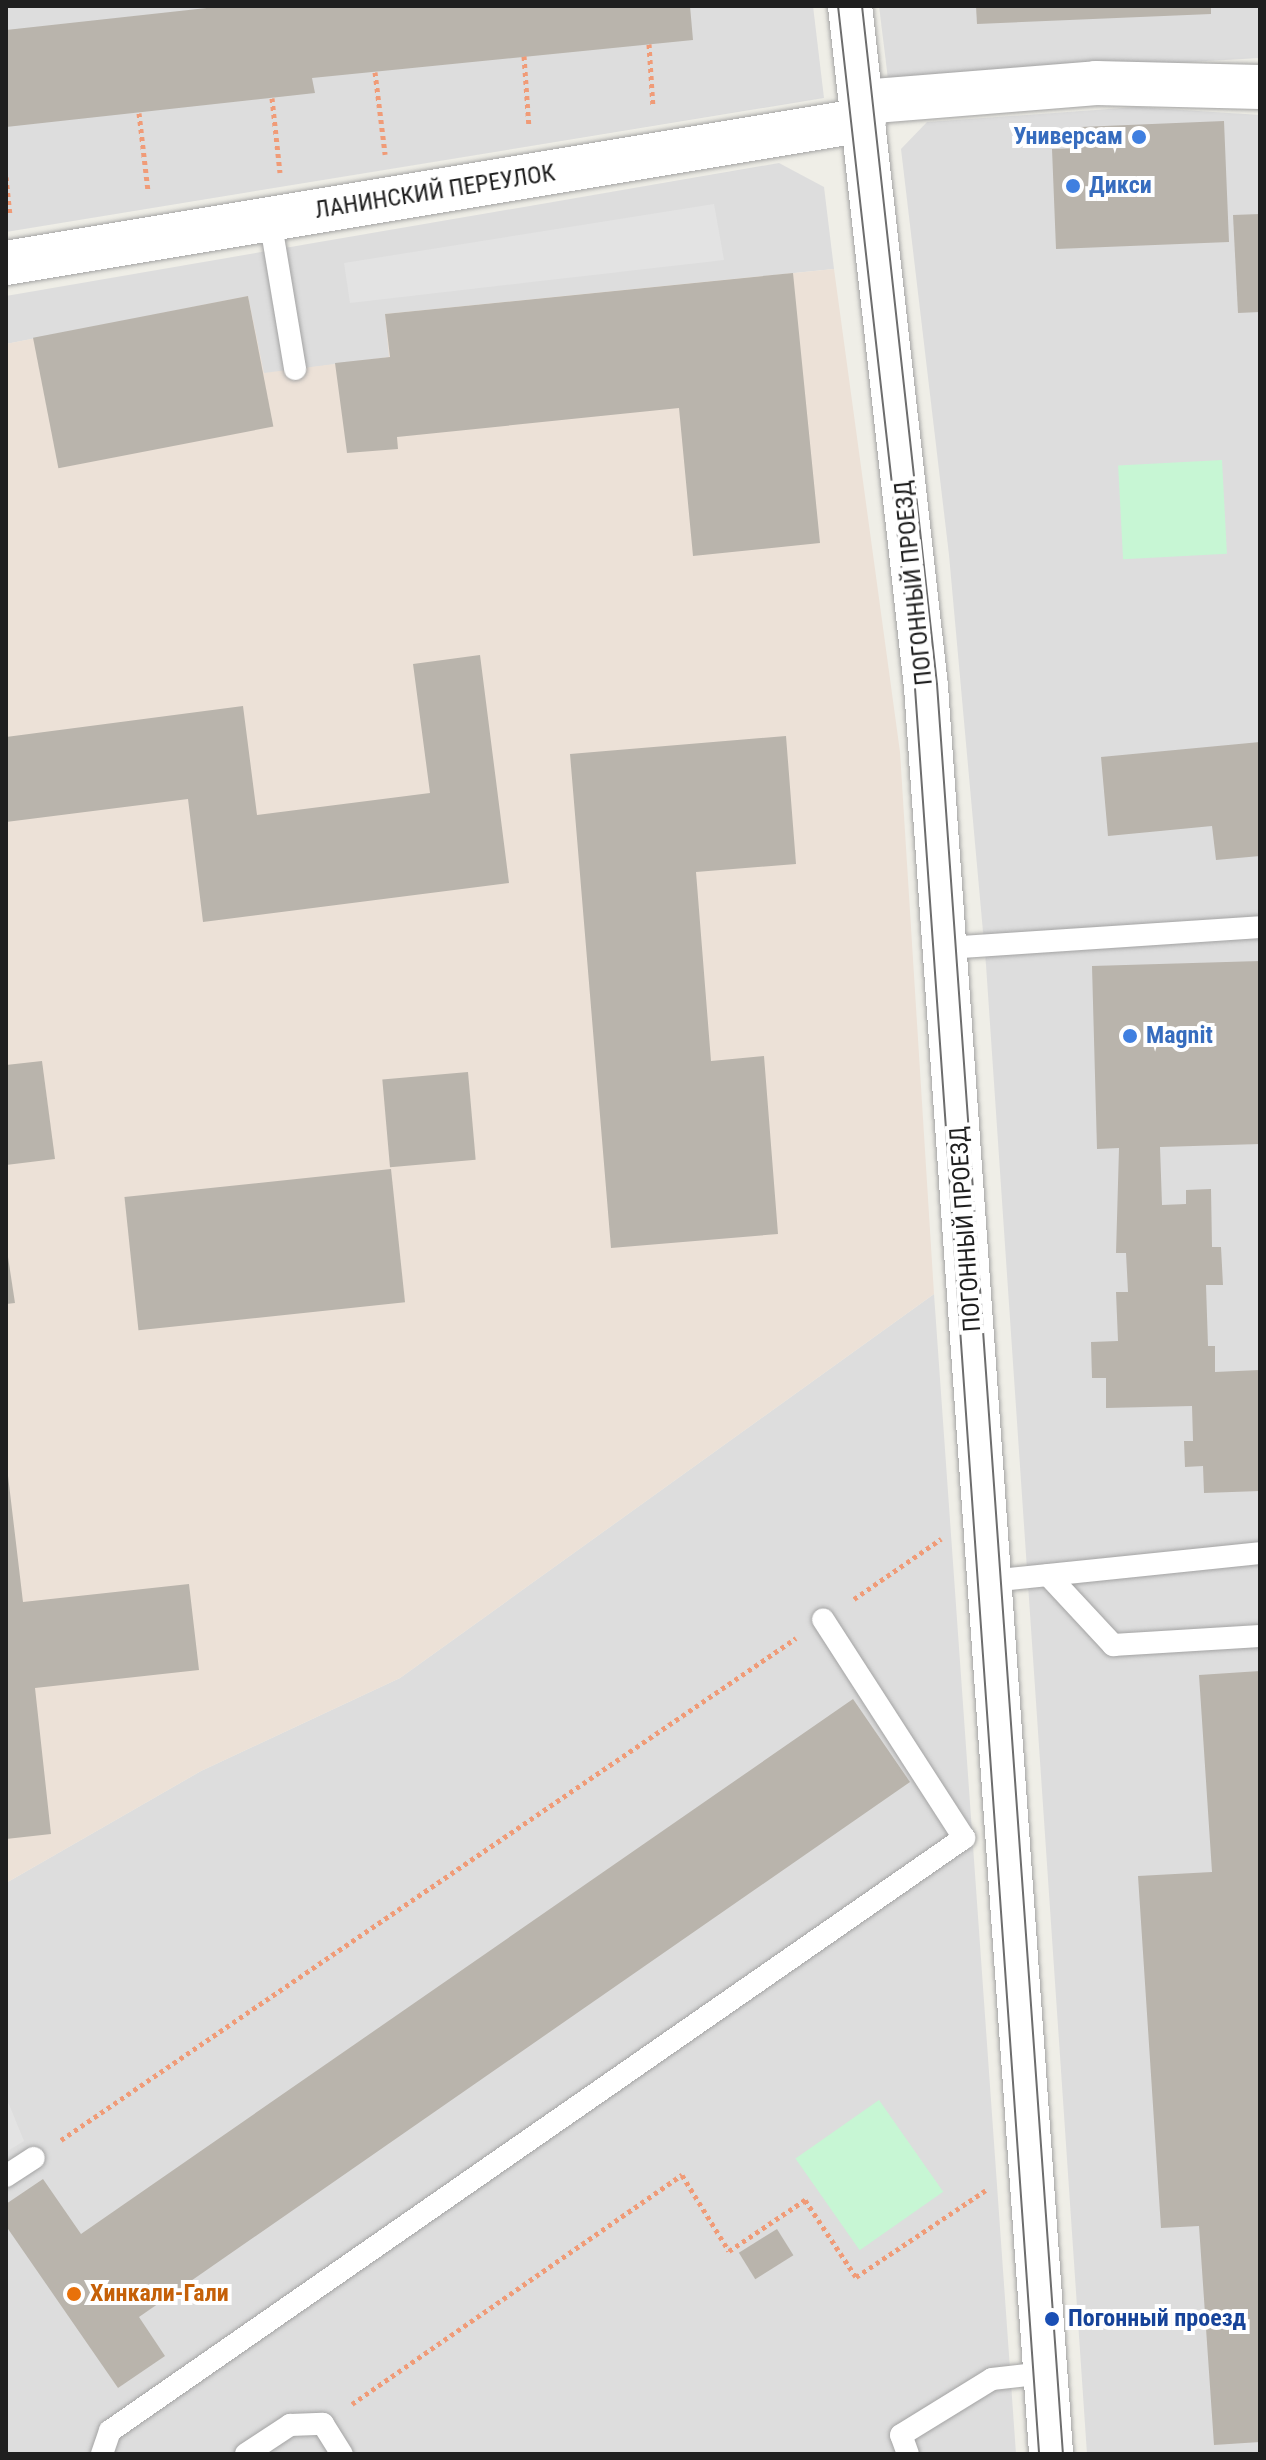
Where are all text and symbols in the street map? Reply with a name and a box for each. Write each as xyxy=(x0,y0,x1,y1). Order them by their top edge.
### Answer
place label: Универсам xyxy=(1013,123,1123,151)
marker: Универсам xyxy=(1130,128,1148,146)
street label: ЛАНИНСКИЙ ПЕРЕУЛОК xyxy=(313,159,557,225)
place label: Дикси xyxy=(1089,172,1152,200)
marker: Дикси xyxy=(1064,177,1082,195)
street label: ПОГОННЫЙ ПРОЕЗД xyxy=(889,479,939,687)
place label: Magnit xyxy=(1146,1022,1213,1050)
marker: Magnit xyxy=(1121,1027,1139,1045)
street label: ПОГОННЫЙ ПРОЕЗД xyxy=(944,1125,988,1333)
place label: Хинкали-Гали xyxy=(90,2280,229,2308)
marker: Хинкали-Гали xyxy=(65,2285,83,2303)
place label: Погонный проезд xyxy=(1068,2305,1246,2333)
marker: Погонный проезд xyxy=(1043,2310,1061,2328)

